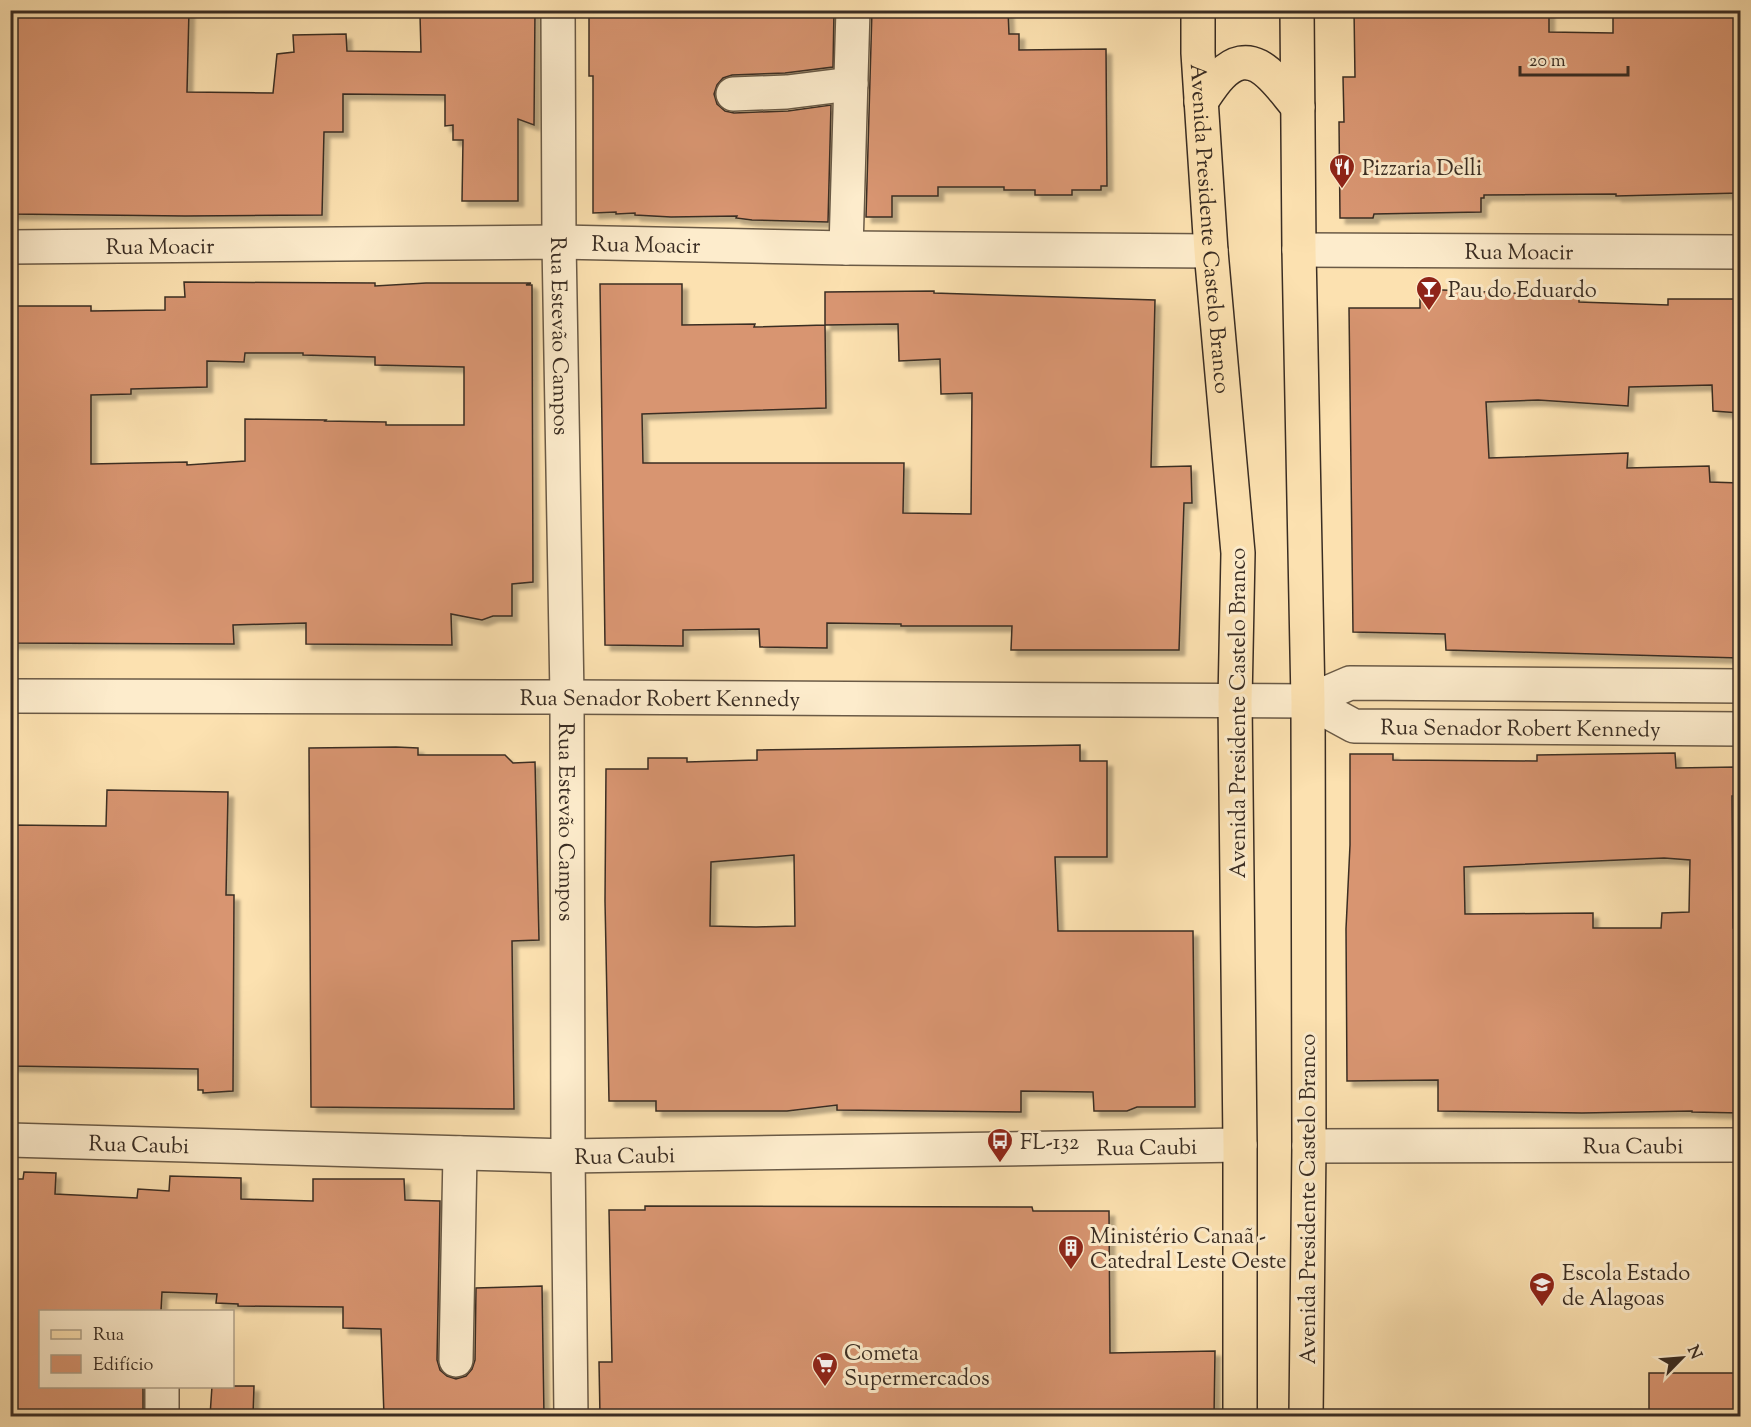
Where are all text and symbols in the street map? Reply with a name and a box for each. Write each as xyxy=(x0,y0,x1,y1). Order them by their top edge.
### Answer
scale bar xyxy=(1520,39,1628,77)
text: 20 m xyxy=(1529,49,1566,75)
street label: Avenida Presidente Castelo Branco xyxy=(1180,63,1237,395)
restaurant icon: Pizzaria Delli xyxy=(1327,152,1357,190)
place label: Pizzaria Delli xyxy=(1362,154,1482,186)
street label: Rua Moacir xyxy=(591,230,701,264)
street label: Rua Moacir xyxy=(105,232,215,265)
street label: Rua Estevão Campos xyxy=(540,236,575,436)
street label: Rua Moacir xyxy=(1464,238,1573,270)
bar icon: Pau do Eduardo xyxy=(1414,274,1444,312)
place label: Pau do Eduardo xyxy=(1448,276,1597,308)
street label: Avenida Presidente Castelo Branco xyxy=(1224,548,1256,878)
street label: Rua Senador Robert Kennedy xyxy=(520,684,800,717)
street label: Rua Senador Robert Kennedy xyxy=(1380,713,1661,747)
street label: Rua Estevão Campos xyxy=(548,723,580,921)
street label: Avenida Presidente Castelo Branco xyxy=(1294,1034,1326,1364)
bus stop icon: FL-132 xyxy=(985,1126,1015,1164)
place label: FL-132 xyxy=(1020,1128,1079,1160)
street label: Rua Caubi xyxy=(88,1129,190,1164)
street label: Rua Caubi xyxy=(1583,1132,1683,1164)
street label: Rua Caubi xyxy=(1096,1133,1197,1166)
street label: Rua Caubi xyxy=(574,1141,675,1175)
place label: Ministério Canaã - Catedral Leste Oeste xyxy=(1090,1222,1287,1279)
building icon: Ministério Canaã - Catedral Leste Oeste xyxy=(1056,1233,1086,1271)
place label: Escola Estado de Alagoas xyxy=(1562,1259,1690,1316)
school or university icon: Escola Estado de Alagoas xyxy=(1527,1270,1557,1308)
legend xyxy=(39,1310,234,1388)
text: Rua xyxy=(93,1323,124,1349)
north arrow xyxy=(1652,1328,1712,1388)
place label: Cometa Supermercados xyxy=(844,1339,990,1396)
text: N xyxy=(1680,1342,1707,1364)
supermarket icon: Cometa Supermercados xyxy=(810,1350,840,1388)
text: Edifício xyxy=(93,1353,154,1379)

